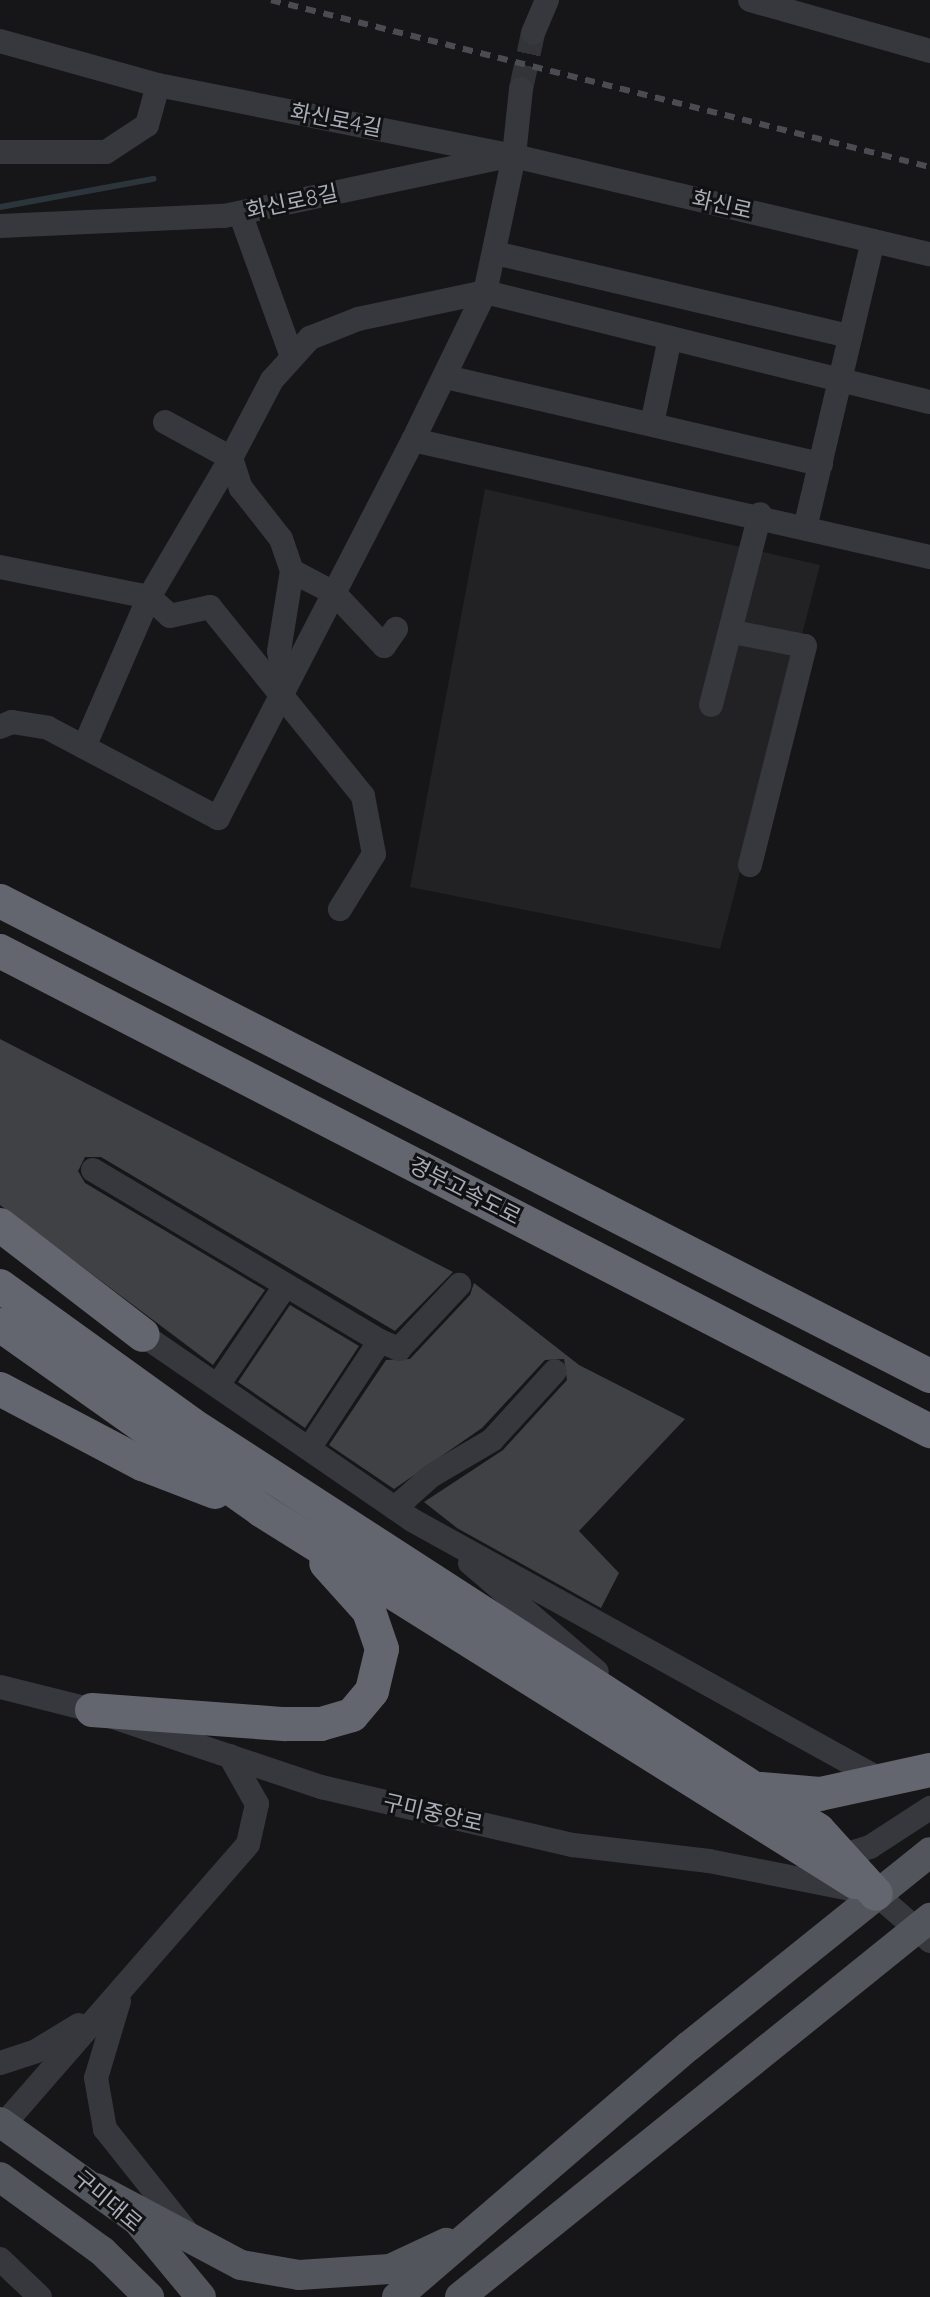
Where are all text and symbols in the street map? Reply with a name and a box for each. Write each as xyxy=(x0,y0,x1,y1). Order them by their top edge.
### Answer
street label: 화신로4길 xyxy=(288,98,384,142)
street label: 화신로8길 xyxy=(244,179,340,225)
street label: 화신로 xyxy=(689,185,755,225)
street label: 경부고속도로 xyxy=(405,1152,525,1230)
street label: 구미중앙로 xyxy=(381,1789,485,1837)
street label: 구미대로 xyxy=(69,2165,147,2237)

